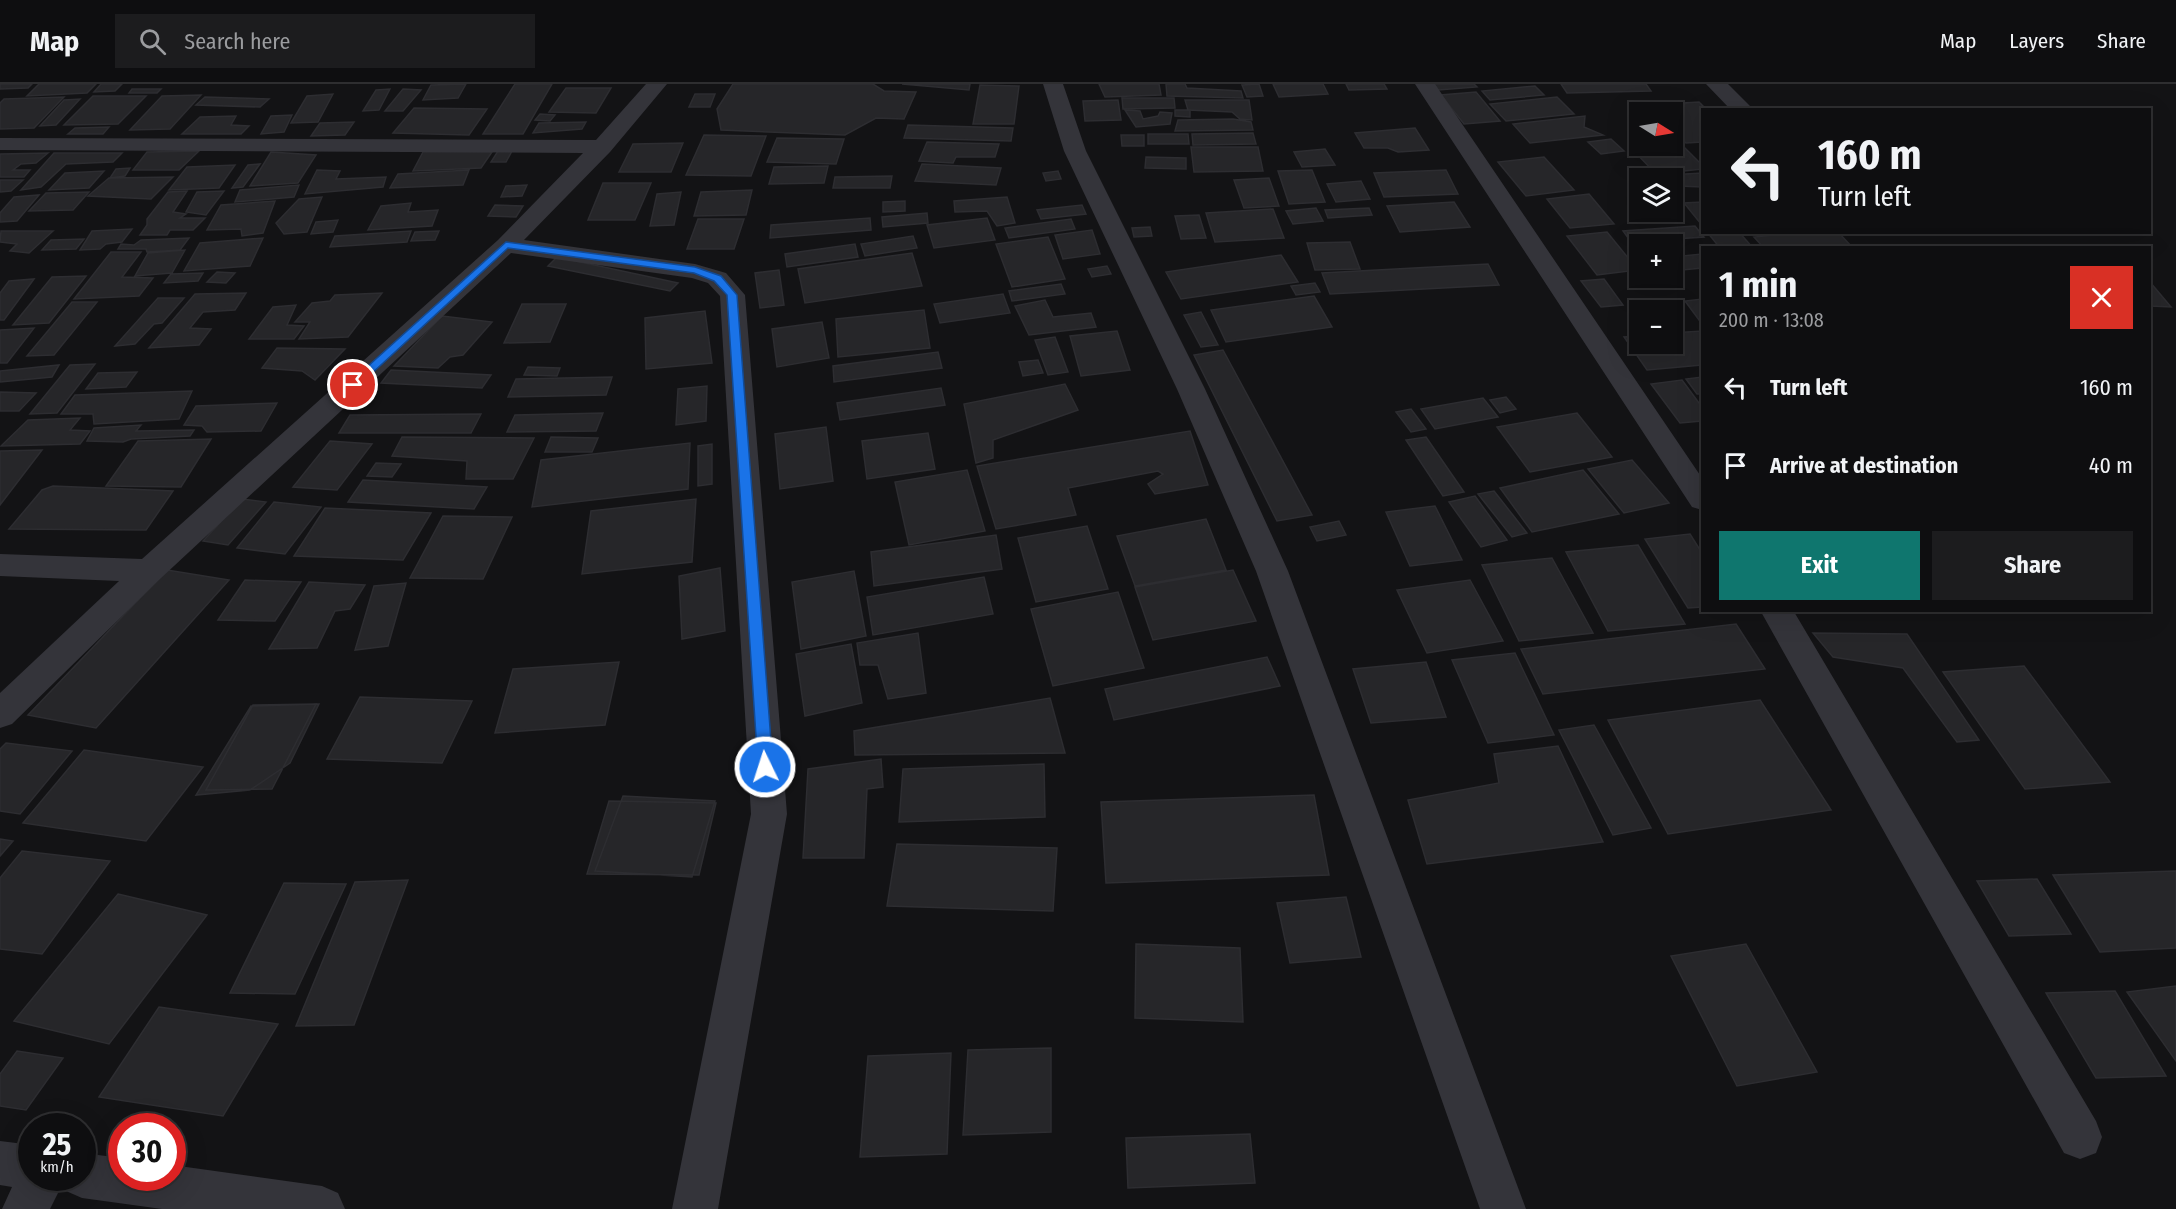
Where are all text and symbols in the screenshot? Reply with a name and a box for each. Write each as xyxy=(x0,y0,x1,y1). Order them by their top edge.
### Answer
search box xyxy=(115,14,535,68)
text: Map xyxy=(30,25,79,58)
icon: search xyxy=(136,25,169,58)
text: Search here xyxy=(184,28,290,55)
text: Map xyxy=(1940,28,1976,54)
text: Layers xyxy=(2009,28,2064,54)
text: Share xyxy=(2097,28,2146,54)
north arrow xyxy=(1629,102,1683,156)
map controls xyxy=(1629,102,1683,354)
text: 160 m xyxy=(1818,130,1921,180)
icon: left xyxy=(1719,132,1797,210)
button: layers xyxy=(1629,168,1683,222)
text: Turn left xyxy=(1818,181,1911,213)
button: + xyxy=(1629,234,1683,288)
text: 1 min xyxy=(1719,263,1797,307)
button: close xyxy=(2070,266,2133,329)
button: − xyxy=(1629,300,1683,354)
text: 200 m · 13:08 xyxy=(1719,308,1824,332)
pin xyxy=(327,359,378,410)
icon: arrive xyxy=(336,368,369,401)
icon: left xyxy=(1719,371,1752,404)
text: Turn left xyxy=(1770,374,1848,401)
text: 160 m xyxy=(2080,374,2133,401)
icon: arrive xyxy=(1719,449,1752,482)
text: Arrive at destination xyxy=(1770,452,1958,479)
text: 40 m xyxy=(2089,452,2133,479)
button: Exit xyxy=(1719,531,1920,600)
button: Share xyxy=(1932,531,2133,600)
position arrow xyxy=(733,735,797,799)
speed limit sign: 30 xyxy=(108,1113,186,1191)
text: 25 xyxy=(43,1127,71,1163)
text: km/h xyxy=(40,1158,74,1176)

